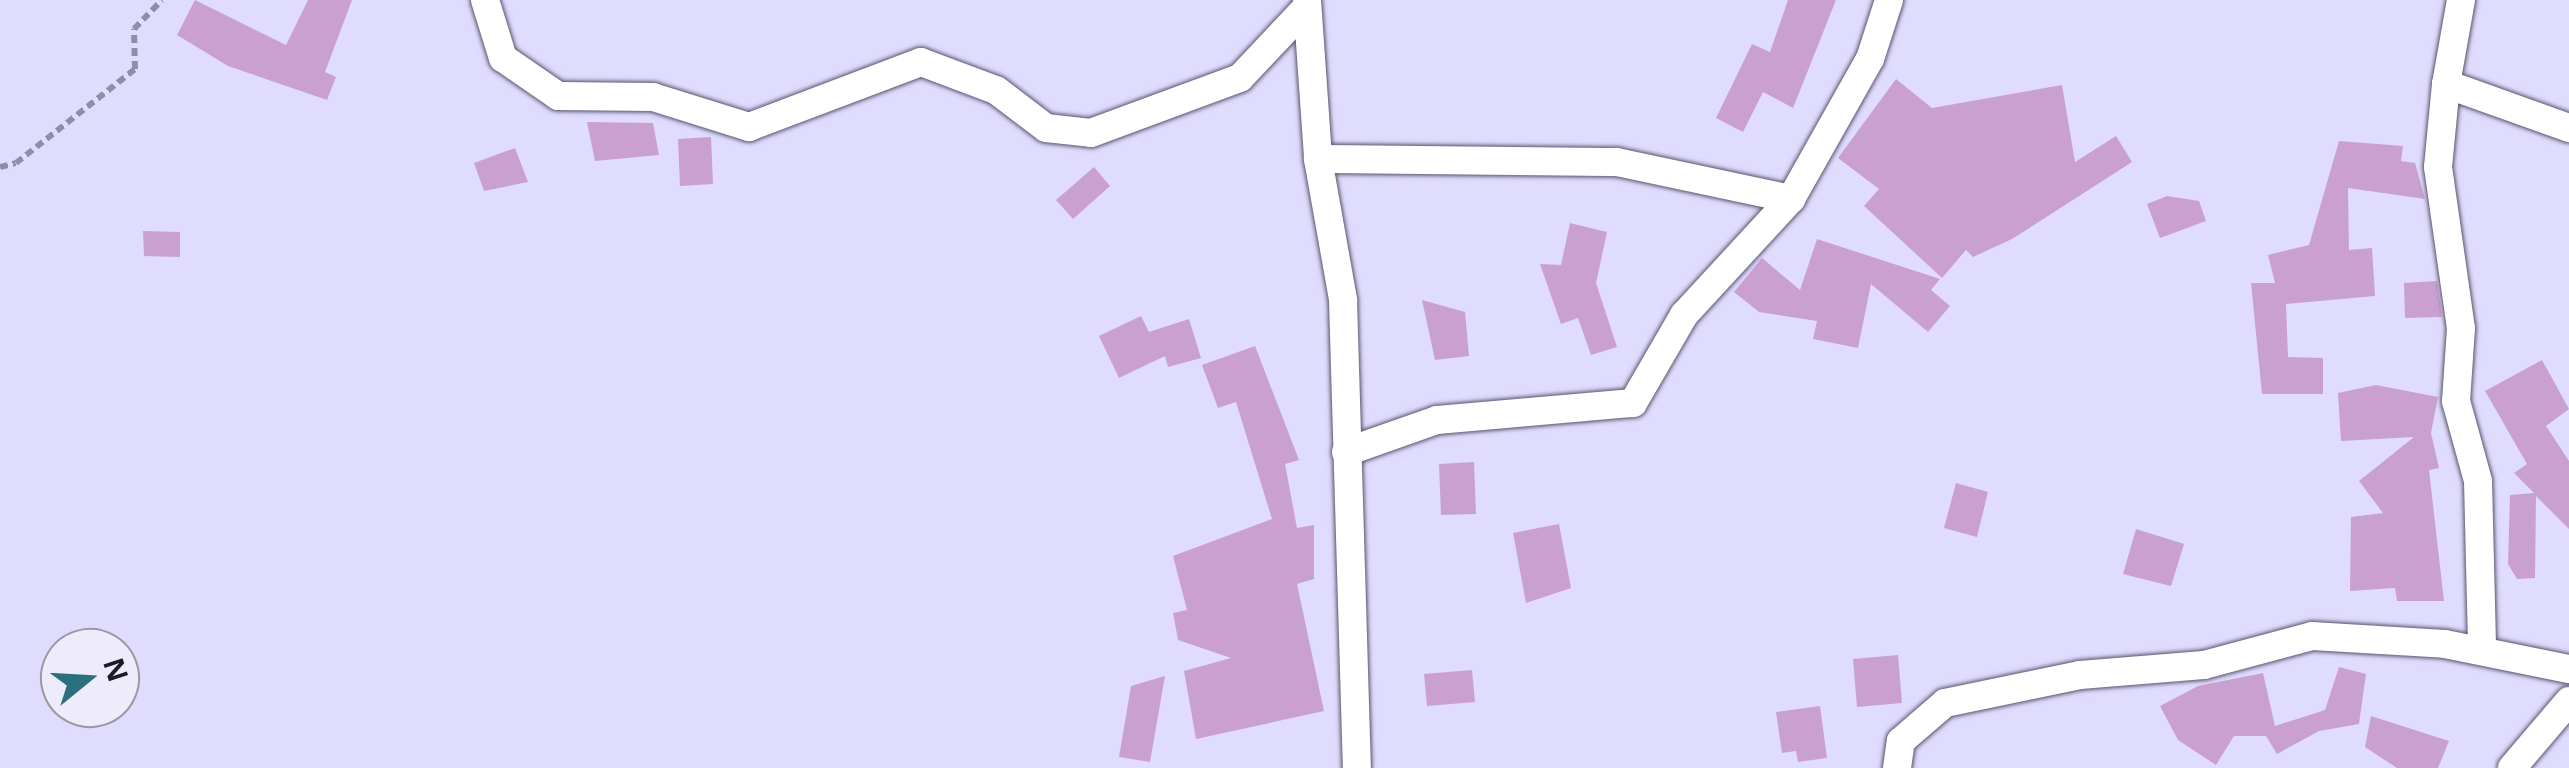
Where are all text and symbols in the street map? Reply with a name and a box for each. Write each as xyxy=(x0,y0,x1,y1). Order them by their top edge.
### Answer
north arrow xyxy=(40,628,140,728)
text: N xyxy=(95,653,138,686)

